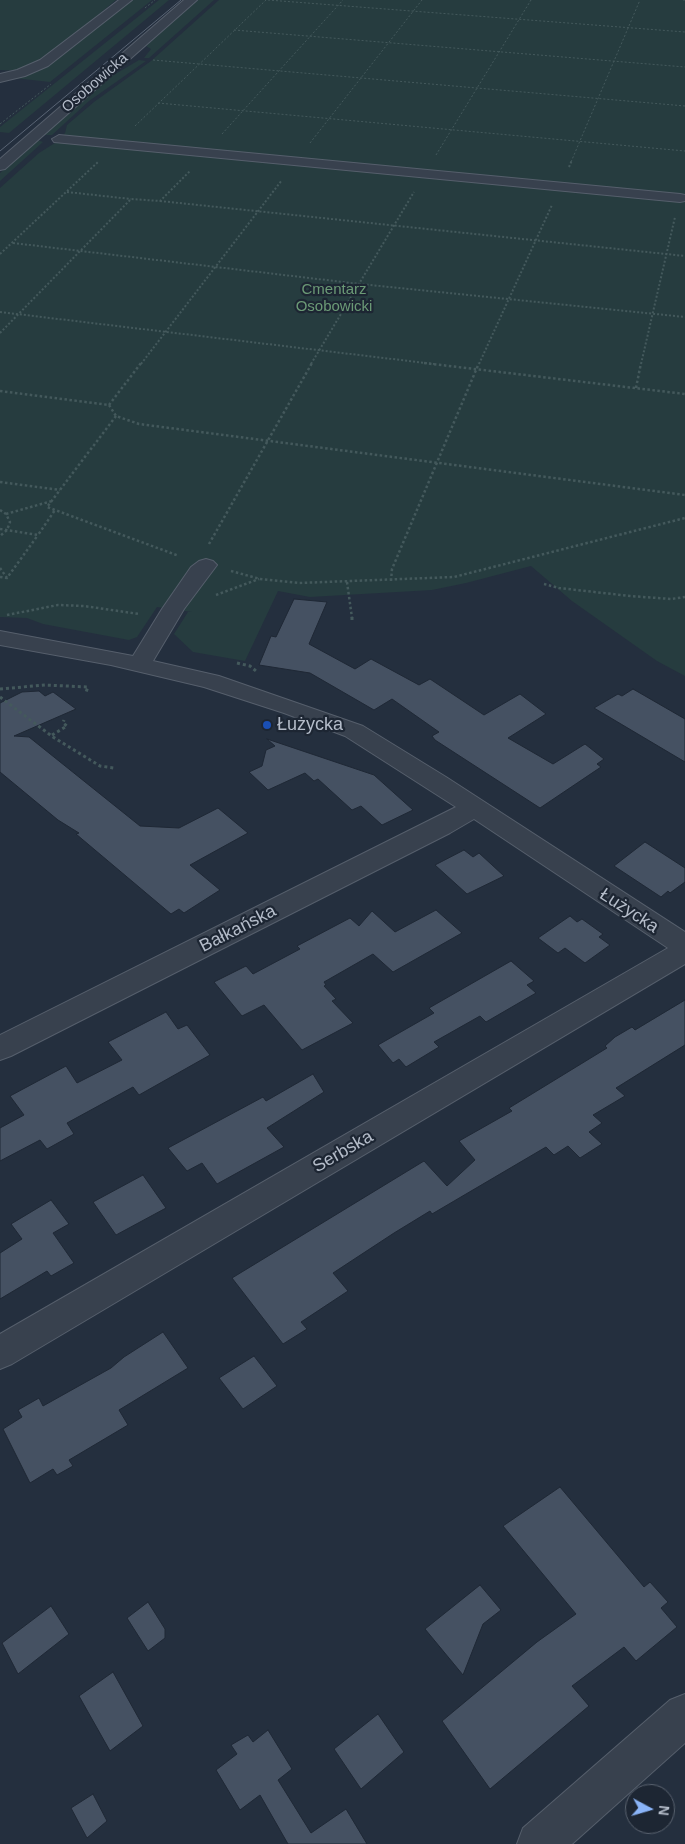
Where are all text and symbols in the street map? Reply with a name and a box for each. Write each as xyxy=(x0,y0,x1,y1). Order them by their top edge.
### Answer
street label: Osobowicka xyxy=(58,49,132,117)
park label: Cmentarz Osobowicki xyxy=(296,281,372,316)
place label: Łużycka xyxy=(277,714,343,736)
marker: Łużycka xyxy=(261,719,273,731)
street label: Łużycka xyxy=(595,884,663,938)
street label: Bałkańska xyxy=(196,901,280,957)
street label: Serbska xyxy=(309,1126,377,1178)
north arrow xyxy=(625,1784,675,1834)
text: N xyxy=(655,1805,672,1816)

